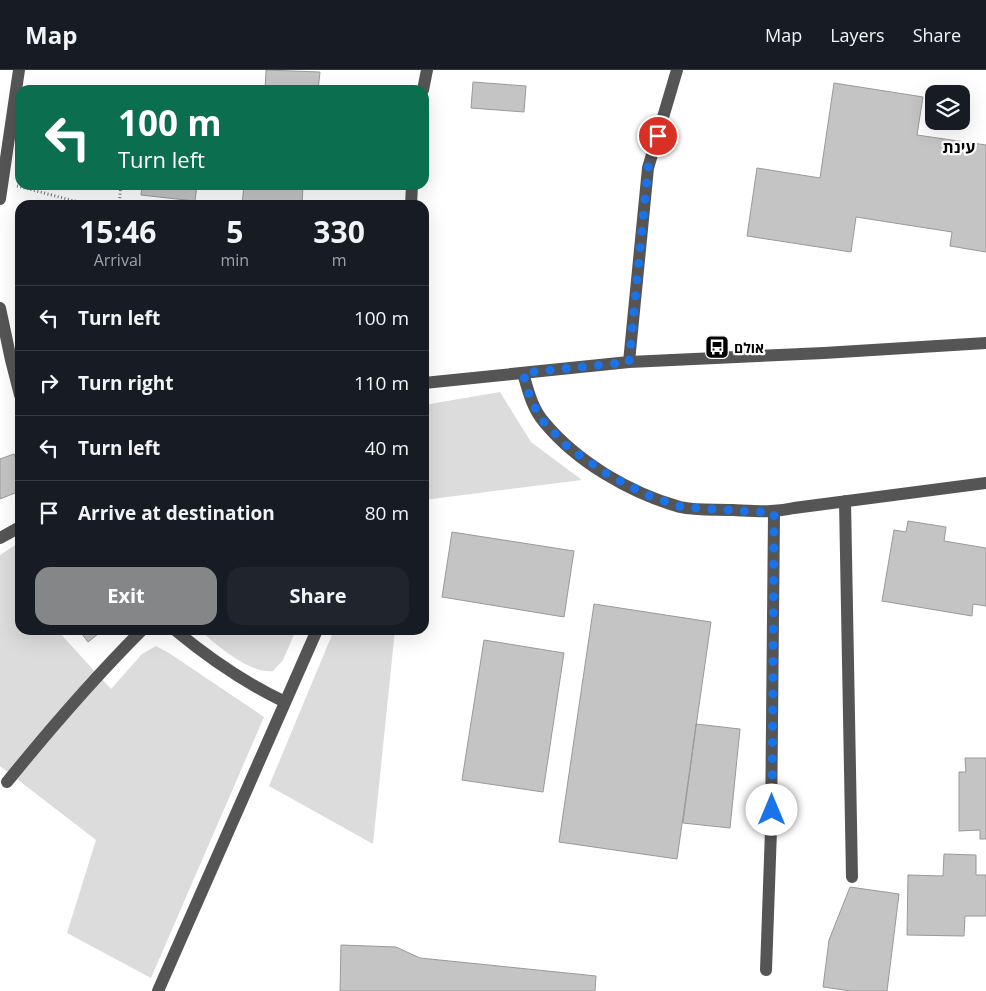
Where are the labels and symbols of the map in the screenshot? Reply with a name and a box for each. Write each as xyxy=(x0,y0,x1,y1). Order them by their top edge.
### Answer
pin xyxy=(637,115,679,157)
district label: עינת xyxy=(943,136,975,158)
bus stop icon: אולם xyxy=(704,334,730,360)
place label: אולם xyxy=(734,338,764,357)
position arrow xyxy=(745,783,797,835)

